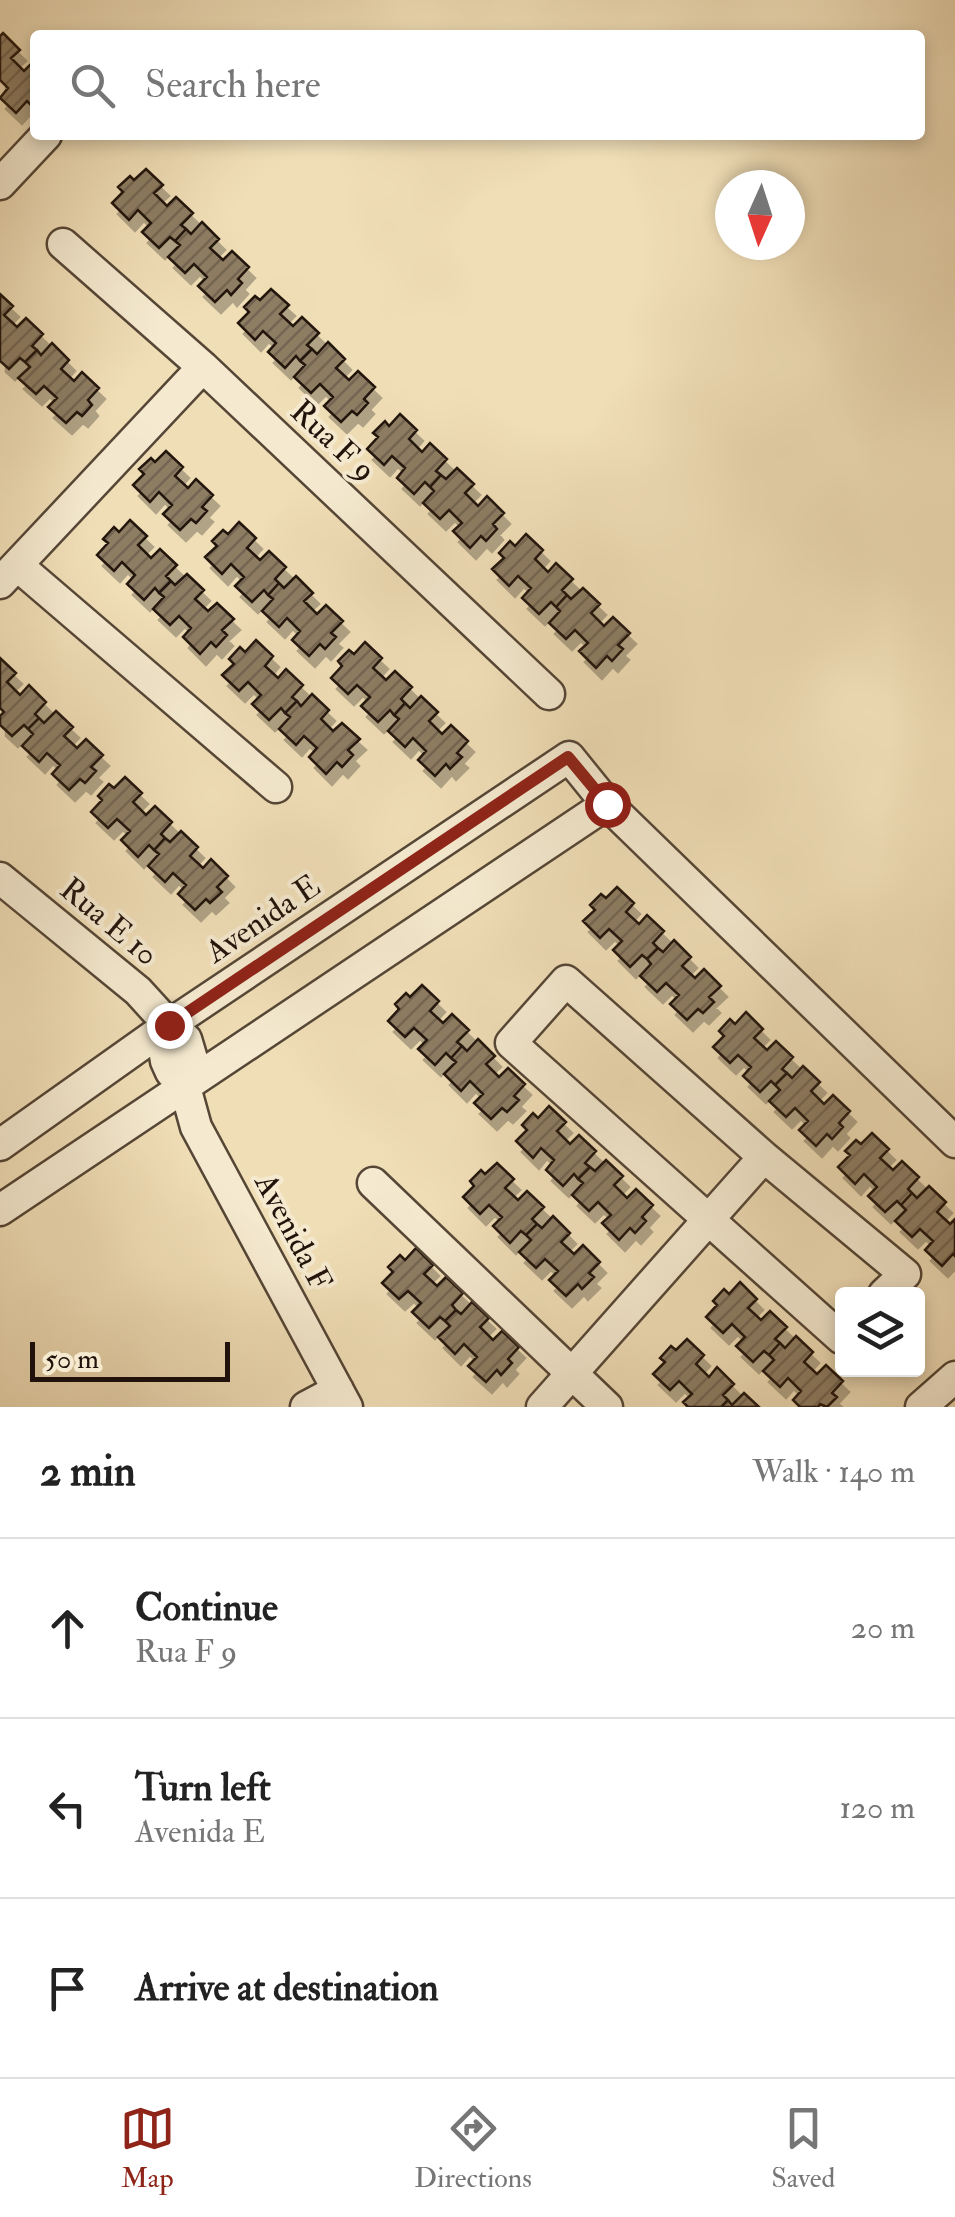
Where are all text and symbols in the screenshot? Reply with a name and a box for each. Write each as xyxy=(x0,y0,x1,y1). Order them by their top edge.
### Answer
search box xyxy=(30,30,925,140)
icon: search xyxy=(65,58,120,113)
text: Search here xyxy=(145,61,321,109)
north arrow xyxy=(715,170,805,260)
street label: Rua F 9 xyxy=(282,392,384,490)
route start xyxy=(585,782,631,828)
street label: Avenida E xyxy=(197,866,328,972)
street label: Rua E 10 xyxy=(52,869,166,975)
route end xyxy=(147,1003,193,1049)
street label: Avenida F xyxy=(245,1166,340,1297)
map controls xyxy=(835,1287,925,1377)
button: layers xyxy=(835,1287,925,1377)
scale bar xyxy=(30,1337,230,1382)
text: 50 m xyxy=(45,1342,99,1377)
text: 2 min xyxy=(40,1446,136,1498)
text: Walk · 140 m xyxy=(752,1452,915,1492)
text: Continue xyxy=(135,1584,278,1632)
icon: ahead xyxy=(40,1601,95,1656)
text: 20 m xyxy=(851,1608,915,1648)
text: Rua F 9 xyxy=(135,1632,237,1672)
text: Turn left xyxy=(135,1764,271,1812)
icon: left xyxy=(40,1781,95,1836)
text: 120 m xyxy=(839,1788,915,1828)
text: Avenida E xyxy=(135,1812,265,1852)
icon: arrive xyxy=(40,1961,95,2016)
text: Arrive at destination xyxy=(135,1964,439,2012)
tab: Map xyxy=(120,2101,175,2196)
tab: Directions xyxy=(414,2101,532,2196)
tab: Saved xyxy=(771,2101,835,2196)

